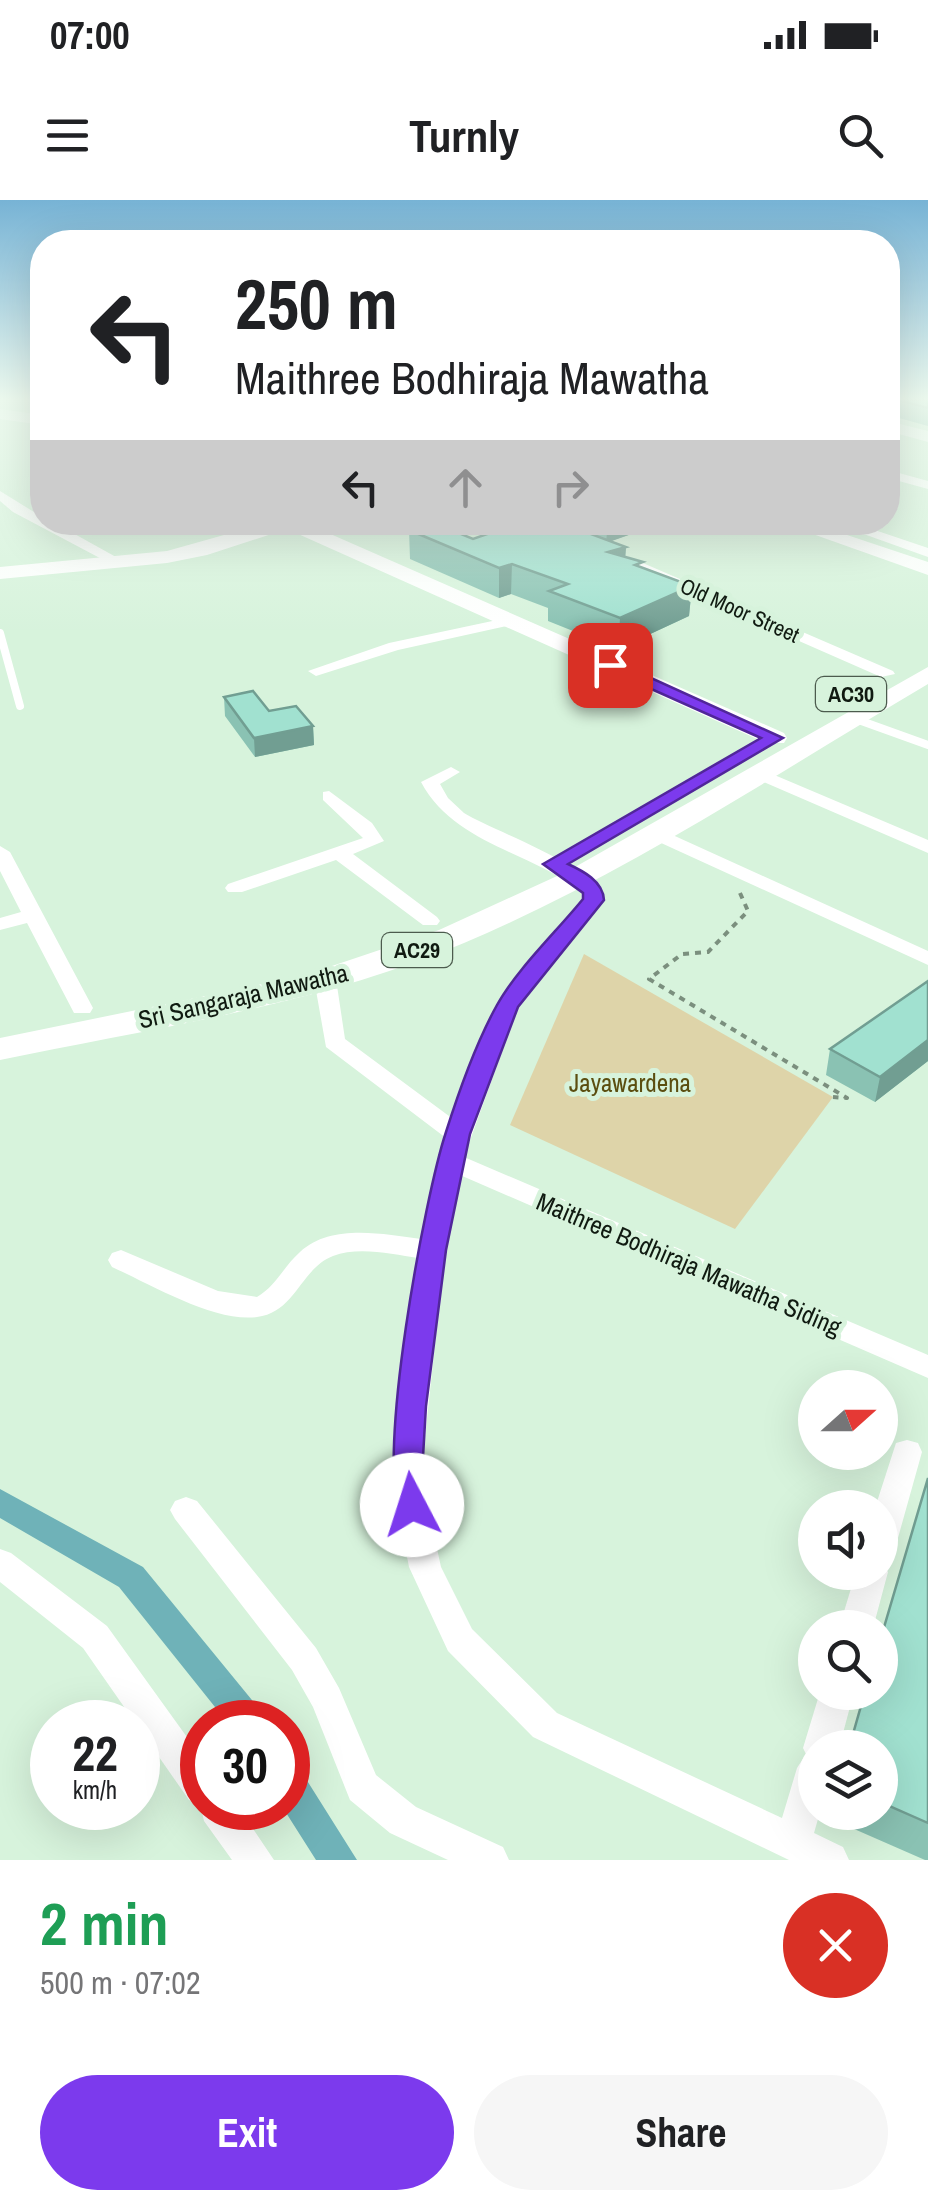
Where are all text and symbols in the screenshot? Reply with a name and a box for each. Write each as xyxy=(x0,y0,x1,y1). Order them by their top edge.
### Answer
text: 07:00 xyxy=(50,10,130,61)
text: Turnly xyxy=(409,105,519,166)
icon: menu xyxy=(40,108,95,163)
icon: search xyxy=(833,108,888,163)
text: 250 m xyxy=(235,257,398,351)
icon: left xyxy=(70,270,200,400)
text: Maithree Bodhiraja Mawatha xyxy=(235,347,709,408)
icon: left xyxy=(333,460,388,515)
icon: ahead xyxy=(438,460,493,515)
icon: right xyxy=(543,460,598,515)
street label: Old Moor Street xyxy=(676,570,804,650)
pin xyxy=(568,623,653,708)
icon: arrive xyxy=(583,638,638,693)
road number: AC30 xyxy=(816,677,886,711)
road number: AC29 xyxy=(382,933,452,967)
street label: Sri Sangaraja Mawatha xyxy=(135,955,352,1037)
park label: Jayawardena xyxy=(569,1066,692,1100)
street label: Maithree Bodhiraja Mawatha Siding xyxy=(531,1184,847,1344)
north arrow xyxy=(798,1370,898,1470)
map controls xyxy=(798,1370,898,1830)
position arrow xyxy=(360,1453,464,1557)
button: sound xyxy=(798,1490,898,1590)
button: search xyxy=(798,1610,898,1710)
speed limit sign: 30 xyxy=(180,1700,310,1830)
text: 22 xyxy=(72,1719,118,1787)
button: layers xyxy=(798,1730,898,1830)
text: km/h xyxy=(73,1773,117,1807)
text: 2 min xyxy=(40,1883,169,1964)
button: close xyxy=(783,1893,888,1998)
text: 500 m · 07:02 xyxy=(40,1961,200,2004)
button: Exit xyxy=(40,2075,454,2190)
button: Share xyxy=(474,2075,888,2190)

